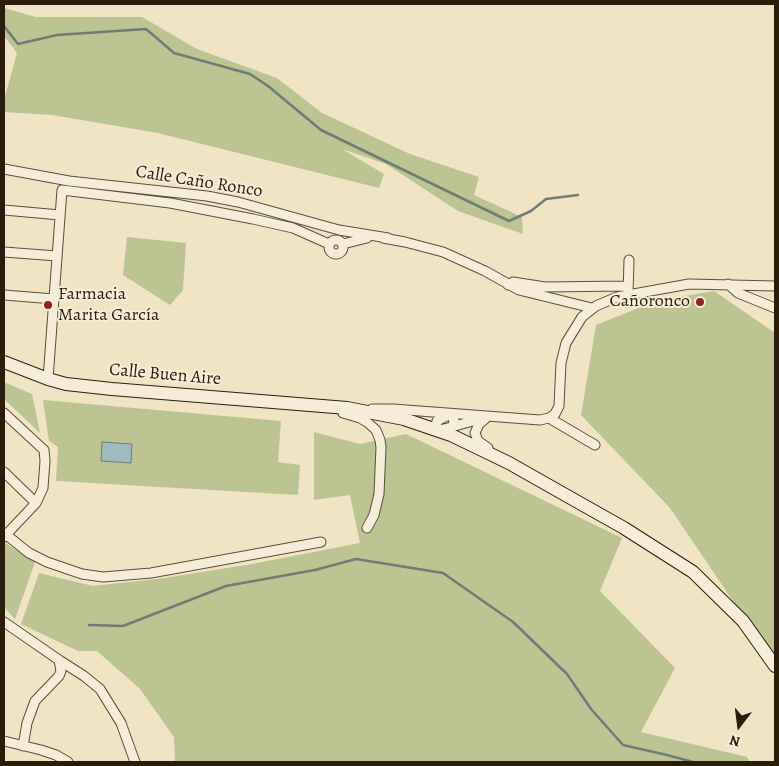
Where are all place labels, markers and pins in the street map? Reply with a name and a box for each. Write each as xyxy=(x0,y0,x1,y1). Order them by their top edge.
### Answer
place label: Farmacia Marita García xyxy=(58,284,159,326)
place label: Cañoronco xyxy=(609,291,690,313)
marker: Cañoronco xyxy=(694,296,706,308)
marker: Farmacia Marita García xyxy=(42,299,54,311)

